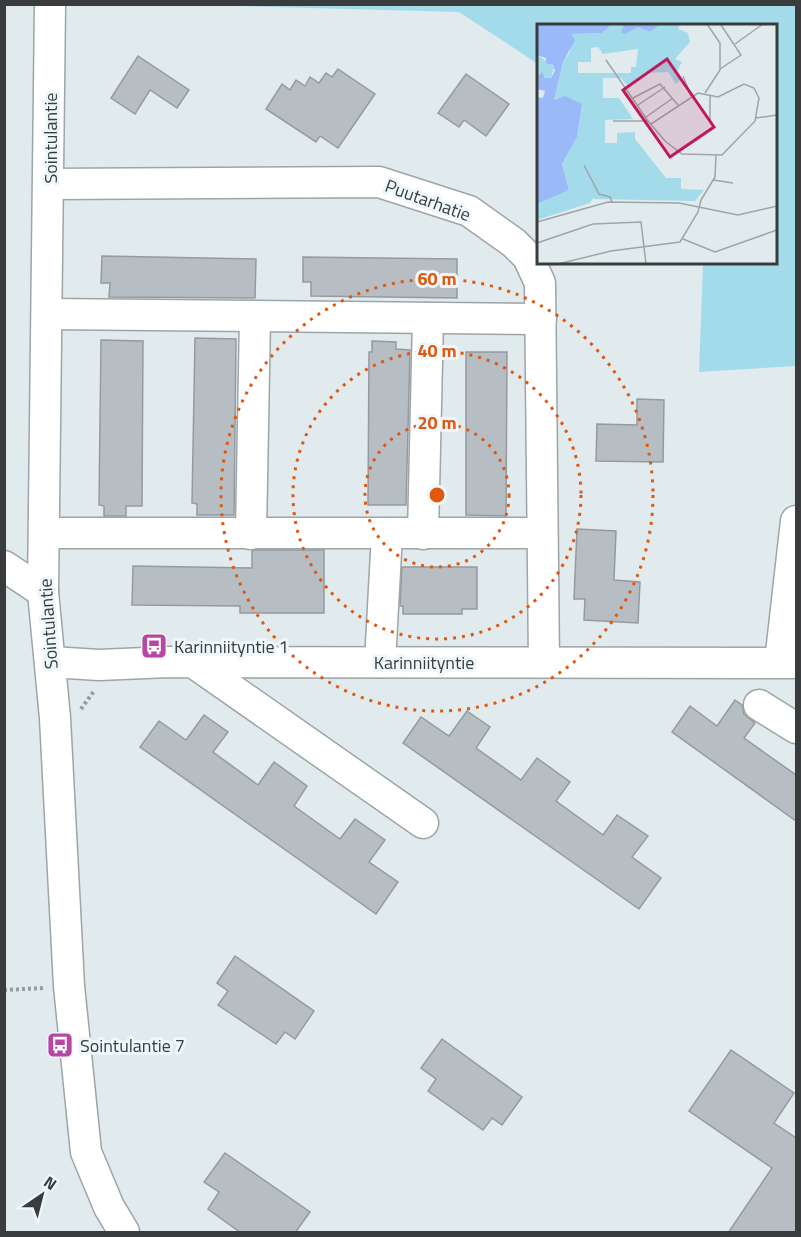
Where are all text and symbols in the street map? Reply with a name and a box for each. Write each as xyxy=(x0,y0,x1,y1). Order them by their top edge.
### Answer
inset map xyxy=(537,24,777,264)
street label: Sointulantie xyxy=(37,93,64,183)
street label: Puutarhatie xyxy=(381,172,475,228)
text: 60 m xyxy=(417,265,457,292)
text: 40 m xyxy=(417,337,457,364)
text: 20 m xyxy=(417,409,457,436)
centre of rings xyxy=(427,485,447,505)
street label: Sointulantie xyxy=(31,578,65,670)
bus stop icon: Karinniityntie 1 xyxy=(139,631,169,661)
place label: Karinniityntie 1 xyxy=(174,633,289,660)
street label: Karinniityntie xyxy=(374,649,474,676)
bus stop icon: Sointulantie 7 xyxy=(45,1030,75,1060)
place label: Sointulantie 7 xyxy=(80,1032,185,1059)
north arrow xyxy=(12,1165,72,1225)
text: N xyxy=(39,1170,62,1196)

